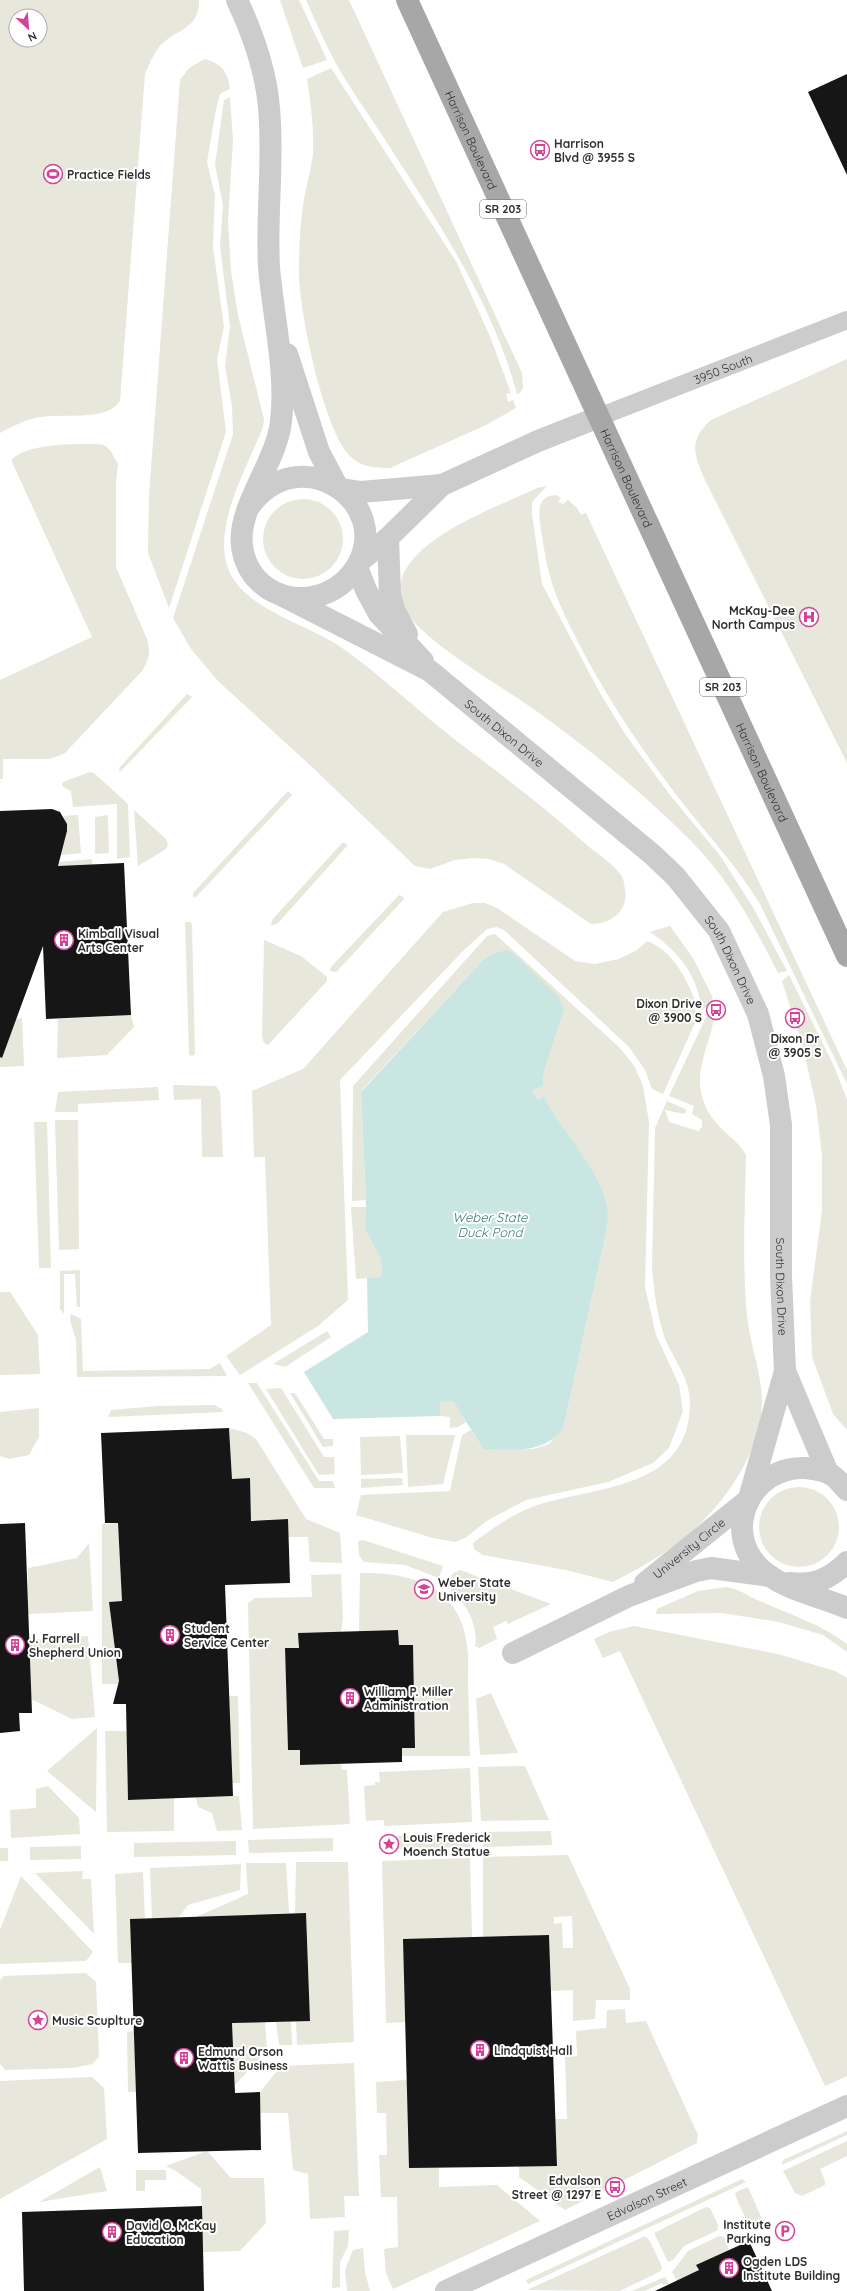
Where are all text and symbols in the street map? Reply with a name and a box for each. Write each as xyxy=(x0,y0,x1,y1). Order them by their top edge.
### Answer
north arrow xyxy=(8,8,48,48)
text: N xyxy=(26,29,39,45)
street label: Harrison Boulevard xyxy=(442,88,501,192)
place label: Harrison Blvd @ 3955 S xyxy=(554,136,635,165)
bus stop icon: Harrison Blvd @ 3955 S xyxy=(529,139,551,161)
sports icon: Practice Fields xyxy=(42,163,64,185)
place label: Practice Fields xyxy=(67,167,151,182)
road number: SR 203 xyxy=(480,200,526,218)
street label: 3950 South xyxy=(691,350,754,387)
street label: Harrison Boulevard xyxy=(598,426,656,530)
place label: McKay-Dee North Campus xyxy=(712,603,795,632)
hospital icon: McKay-Dee North Campus xyxy=(798,606,820,628)
road number: SR 203 xyxy=(700,678,746,696)
street label: South Dixon Drive xyxy=(462,695,547,770)
street label: Harrison Boulevard xyxy=(733,720,792,824)
street label: South Dixon Drive xyxy=(702,912,760,1007)
place label: Kimball Visual Arts Center xyxy=(78,926,159,955)
building icon: Kimball Visual Arts Center xyxy=(53,929,75,951)
place label: Dixon Drive @ 3900 S xyxy=(636,996,702,1025)
bus stop icon: Dixon Drive @ 3900 S xyxy=(705,999,727,1021)
bus stop icon: Dixon Dr @ 3905 S xyxy=(784,1007,806,1029)
place label: Dixon Dr @ 3905 S xyxy=(769,1031,822,1060)
water label: Weber State Duck Pond xyxy=(453,1209,528,1240)
street label: South Dixon Drive xyxy=(773,1237,791,1336)
street label: University Circle xyxy=(649,1514,728,1582)
place label: Weber State University xyxy=(438,1575,511,1604)
school or university icon: Weber State University xyxy=(413,1578,435,1600)
place label: Student Service Center xyxy=(184,1621,269,1650)
building icon: Student Service Center xyxy=(159,1624,181,1646)
place label: J. Farrell Shepherd Union xyxy=(29,1631,121,1660)
building icon: J. Farrell Shepherd Union xyxy=(4,1634,26,1656)
place label: William P. Miller Administration xyxy=(364,1684,453,1713)
building icon: William P. Miller Administration xyxy=(339,1687,361,1709)
place label: Louis Frederick Moench Statue xyxy=(403,1830,491,1859)
place icon: Louis Frederick Moench Statue xyxy=(378,1833,400,1855)
place icon: Music Scuplture xyxy=(27,2009,49,2031)
place label: Music Scuplture xyxy=(52,2013,142,2028)
building icon: Lindquist Hall xyxy=(469,2039,491,2061)
place label: Lindquist Hall xyxy=(494,2043,572,2058)
place label: Edmund Orson Wattis Business xyxy=(198,2044,288,2073)
building icon: Edmund Orson Wattis Business xyxy=(173,2047,195,2069)
place label: Edvalson Street @ 1297 E xyxy=(512,2173,601,2202)
street label: Edvalson Street xyxy=(604,2174,689,2223)
bus stop icon: Edvalson Street @ 1297 E xyxy=(604,2176,626,2198)
place label: Institute Parking xyxy=(723,2217,771,2246)
place label: David O. McKay Education xyxy=(126,2218,216,2247)
parking icon: Institute Parking xyxy=(774,2220,796,2242)
building icon: David O. McKay Education xyxy=(101,2221,123,2243)
place label: Ogden LDS Institute Building xyxy=(743,2254,840,2283)
building icon: Ogden LDS Institute Building xyxy=(718,2257,740,2279)

